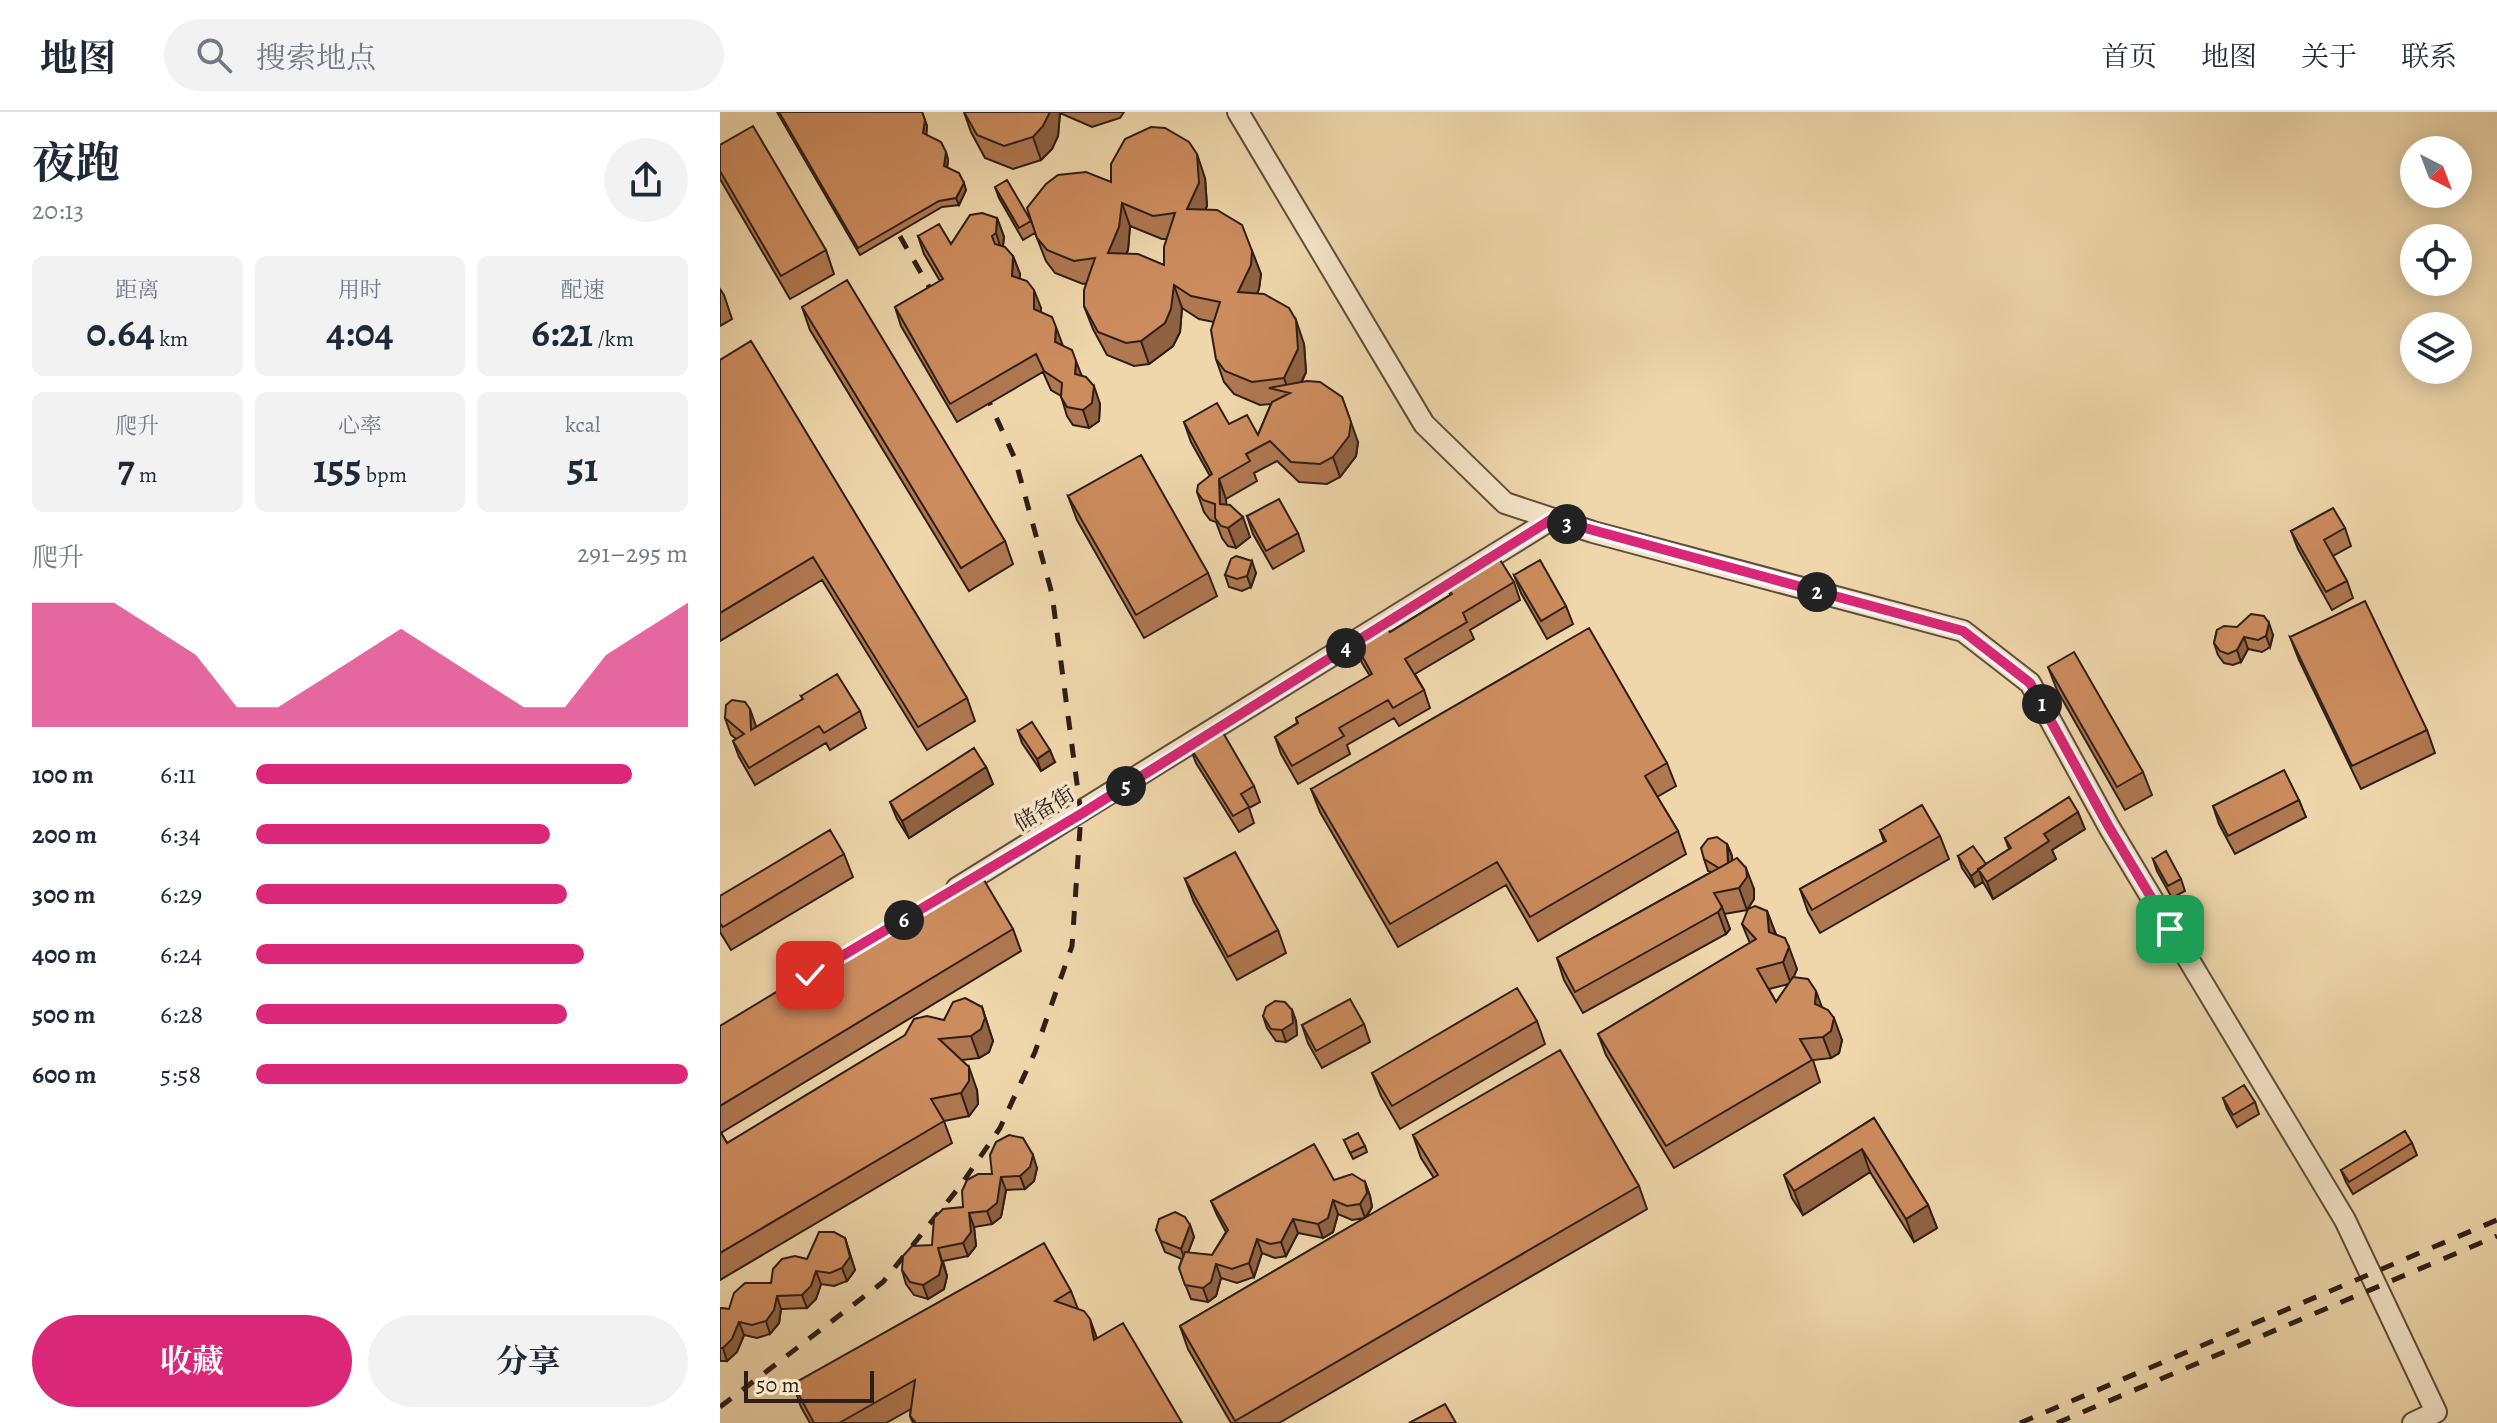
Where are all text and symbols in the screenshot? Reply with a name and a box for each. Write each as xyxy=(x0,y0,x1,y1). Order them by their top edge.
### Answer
search box xyxy=(164,19,724,91)
text: 地图 xyxy=(40,32,116,84)
icon: search xyxy=(192,33,236,77)
text: 搜索地点 xyxy=(256,38,376,78)
text: 首页 xyxy=(2101,38,2157,76)
text: 地图 xyxy=(2201,38,2257,76)
text: 关于 xyxy=(2301,38,2357,76)
text: 联系 xyxy=(2401,38,2457,76)
text: 夜跑 xyxy=(32,133,120,193)
north arrow xyxy=(2400,136,2472,208)
map controls xyxy=(2400,136,2472,384)
button: share xyxy=(604,138,688,222)
text: 20:13 xyxy=(32,193,84,228)
button: locate xyxy=(2400,224,2472,296)
text: 距离 xyxy=(115,275,159,305)
text: 用时 xyxy=(338,275,382,305)
text: 配速 xyxy=(561,275,605,305)
text: 0.64 xyxy=(86,305,155,360)
text: 4:04 xyxy=(326,305,394,360)
text: 6:21 xyxy=(531,305,593,360)
button: layers xyxy=(2400,312,2472,384)
text: km xyxy=(155,324,188,354)
text: /km xyxy=(593,324,634,354)
text: kcal xyxy=(565,410,600,440)
text: 爬升 xyxy=(115,411,159,441)
text: 心率 xyxy=(338,411,382,441)
text: 51 xyxy=(567,440,598,495)
text: 7 xyxy=(117,441,135,496)
text: 155 xyxy=(313,441,362,496)
text: m xyxy=(135,460,157,490)
text: bpm xyxy=(362,460,407,490)
pin: 3 xyxy=(1547,504,1587,544)
text: 3 xyxy=(1562,509,1572,539)
text: 291–295 m xyxy=(577,536,688,571)
text: 爬升 xyxy=(32,540,84,575)
pin: 2 xyxy=(1797,572,1837,612)
text: 2 xyxy=(1812,577,1822,607)
pin: 4 xyxy=(1326,628,1366,668)
text: 4 xyxy=(1341,633,1351,663)
pin: 1 xyxy=(2022,684,2062,724)
text: 1 xyxy=(2038,689,2046,719)
text: 100 m xyxy=(32,757,94,792)
text: 6:11 xyxy=(160,757,196,792)
pin: 5 xyxy=(1106,766,1146,806)
text: 5 xyxy=(1121,771,1131,801)
street label: 储备街 xyxy=(1008,779,1081,839)
text: 200 m xyxy=(32,817,97,852)
text: 6:34 xyxy=(160,817,201,852)
text: 300 m xyxy=(32,877,96,912)
text: 6:29 xyxy=(160,877,202,912)
pin xyxy=(2136,895,2204,963)
pin: 6 xyxy=(884,900,924,940)
text: 6 xyxy=(899,905,909,935)
icon: arrive xyxy=(2148,907,2192,951)
text: 400 m xyxy=(32,937,97,972)
text: 6:24 xyxy=(160,937,202,972)
pin xyxy=(776,941,844,1009)
icon: check xyxy=(788,953,832,997)
text: 500 m xyxy=(32,997,96,1032)
text: 6:28 xyxy=(160,997,203,1032)
text: 600 m xyxy=(32,1057,97,1092)
text: 5:58 xyxy=(160,1057,201,1092)
button: 收藏 xyxy=(32,1315,352,1407)
button: 分享 xyxy=(368,1315,688,1407)
scale bar xyxy=(744,1367,874,1403)
text: 50 m xyxy=(756,1370,800,1400)

